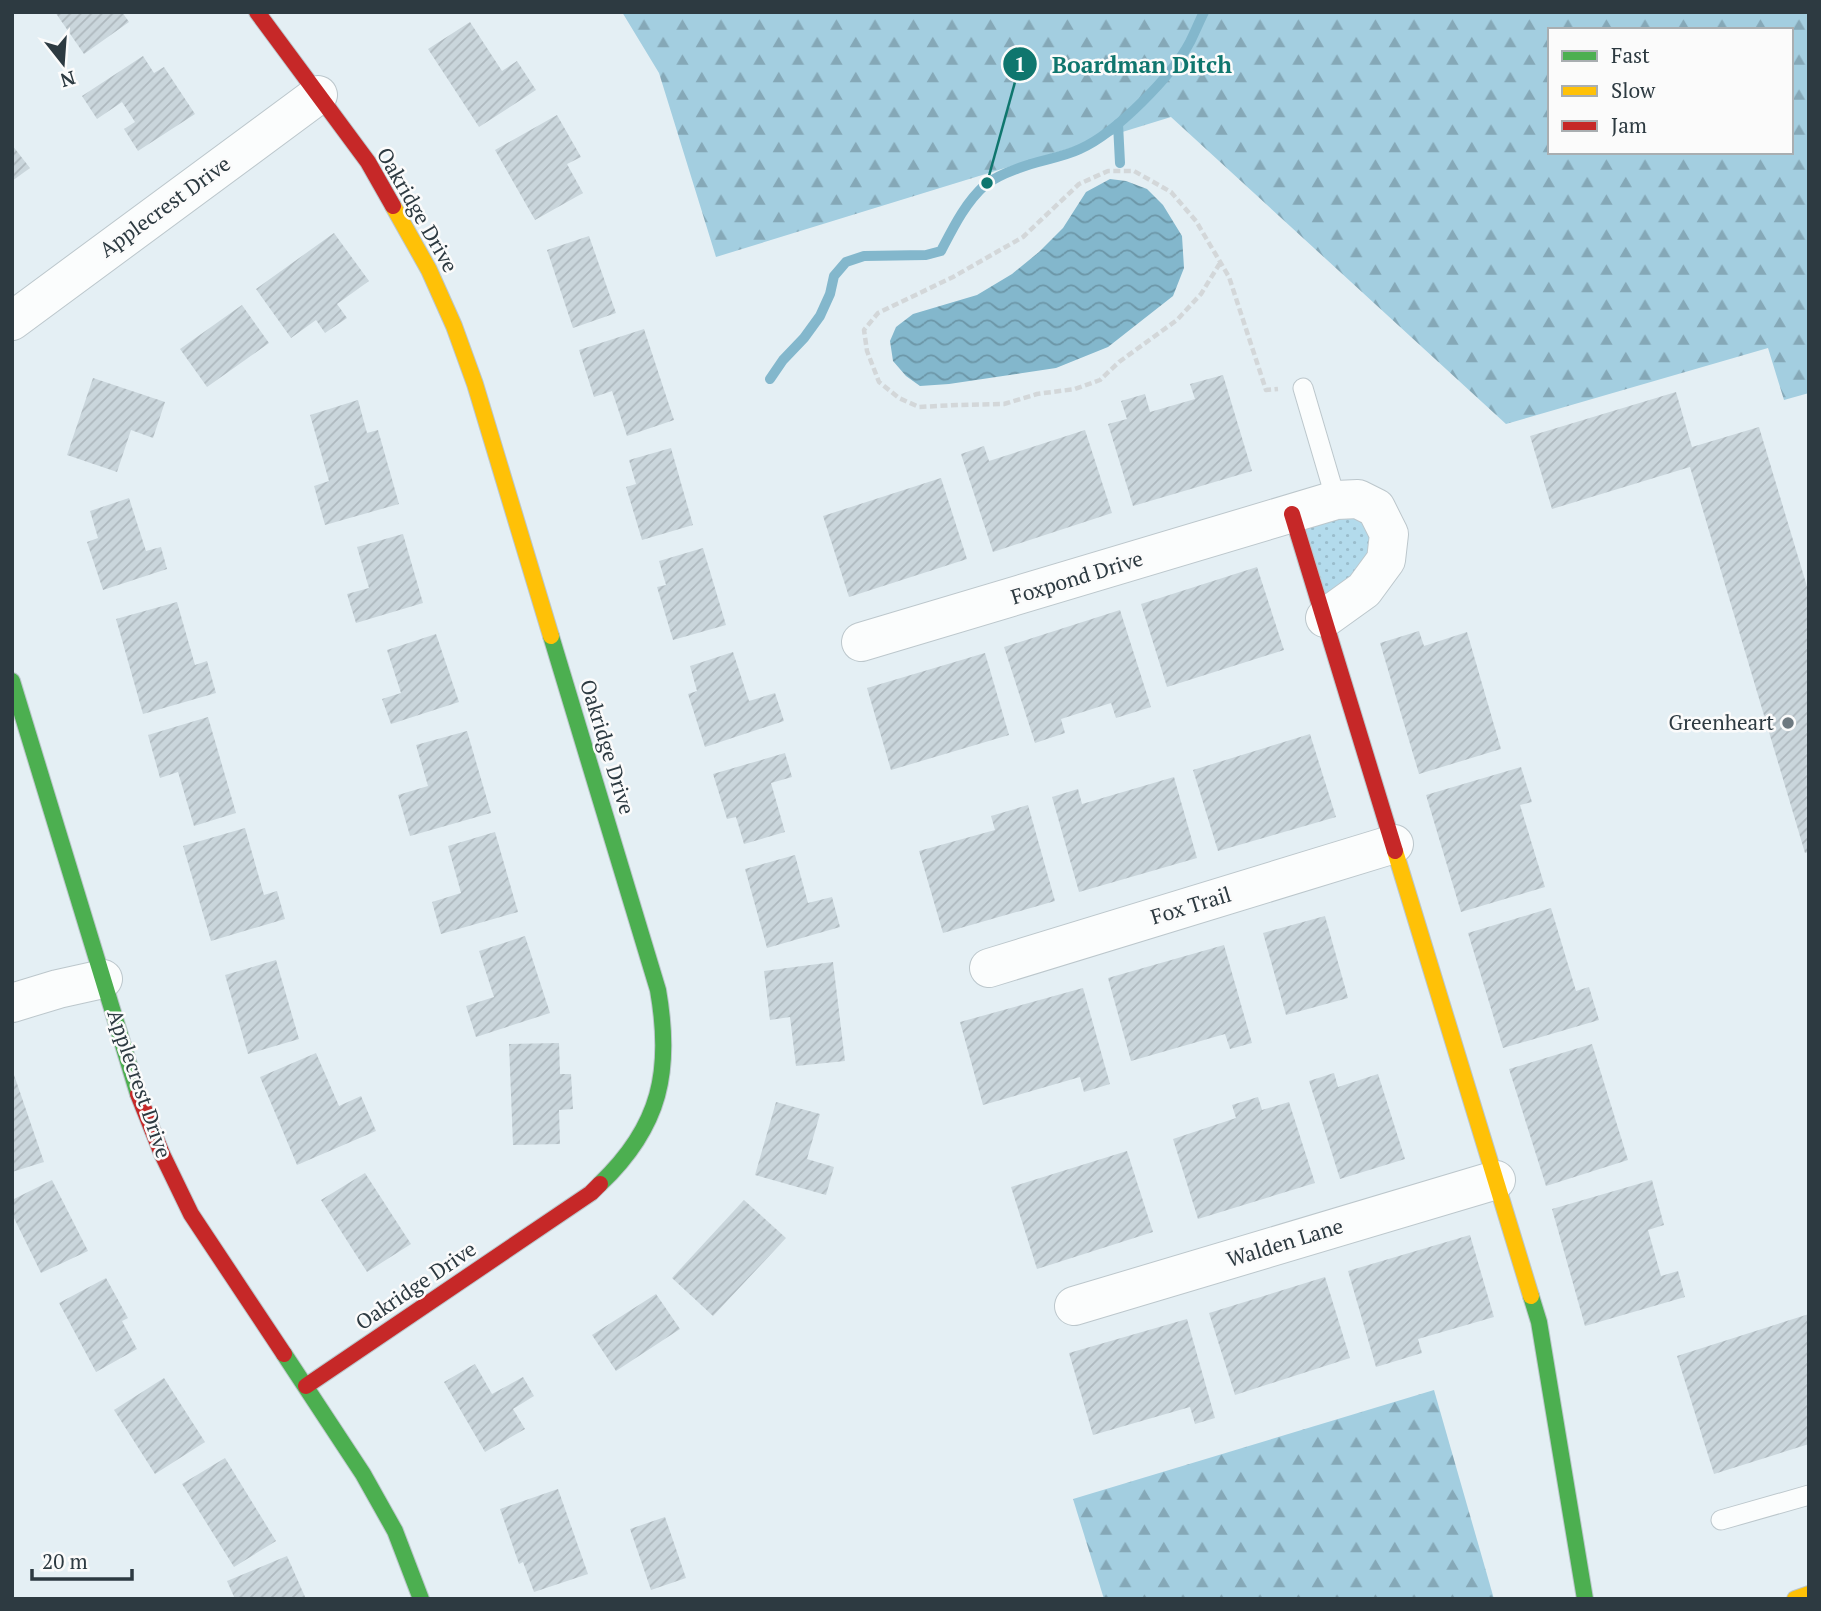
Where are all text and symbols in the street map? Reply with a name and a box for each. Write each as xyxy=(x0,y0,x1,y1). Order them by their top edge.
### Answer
north arrow xyxy=(28,28,98,98)
legend xyxy=(1548,28,1793,154)
text: Fast xyxy=(1611,41,1650,69)
callout: Boardman Ditch xyxy=(1003,42,1246,86)
text: Boardman Ditch xyxy=(1052,49,1232,80)
text: 1 xyxy=(1014,50,1026,78)
text: N xyxy=(57,66,79,94)
text: Slow xyxy=(1611,76,1656,104)
text: Jam xyxy=(1611,111,1647,139)
street label: Oakridge Drive xyxy=(371,142,465,277)
street label: Applecrest Drive xyxy=(93,149,236,263)
street label: Foxpond Drive xyxy=(1007,544,1146,610)
street label: Oakridge Drive xyxy=(574,676,642,818)
place label: Greenheart xyxy=(1669,708,1774,736)
marker: Greenheart xyxy=(1780,715,1796,731)
street label: Fox Trail xyxy=(1147,880,1234,930)
street label: Applecrest Drive xyxy=(101,1006,178,1162)
street label: Walden Lane xyxy=(1223,1211,1346,1273)
street label: Oakridge Drive xyxy=(350,1234,481,1336)
scale bar xyxy=(32,1538,131,1582)
text: 20 m xyxy=(42,1547,88,1575)

